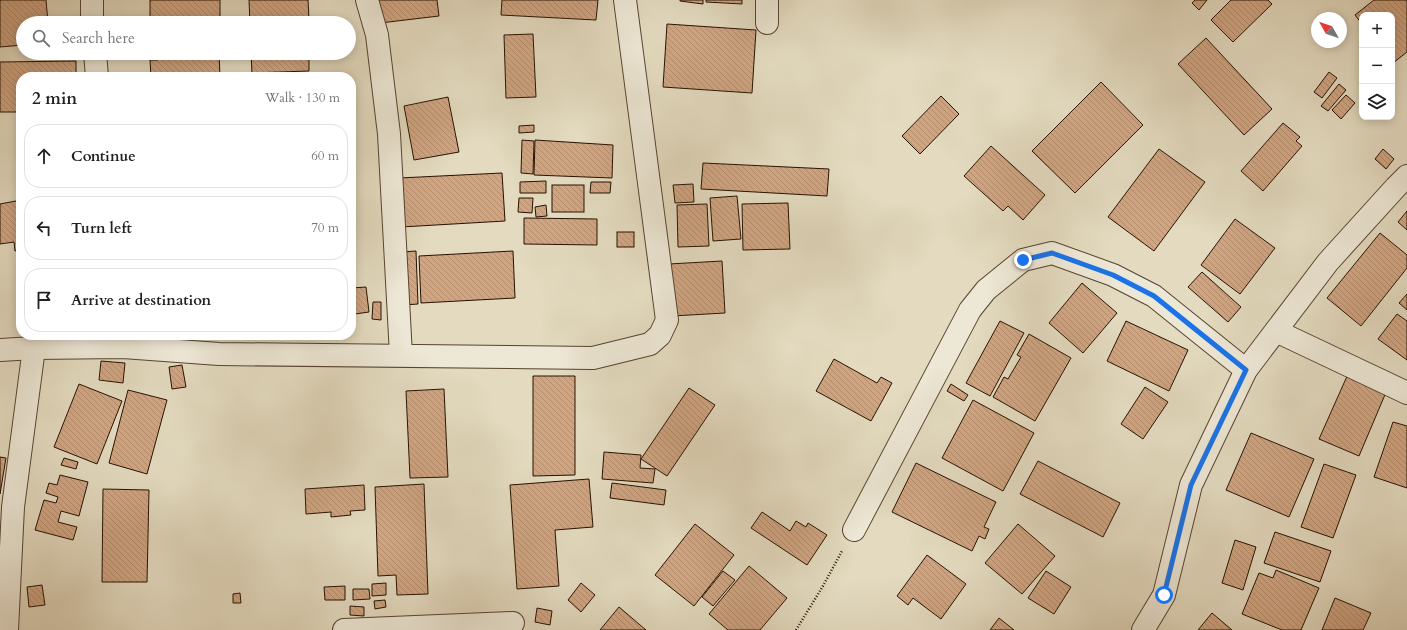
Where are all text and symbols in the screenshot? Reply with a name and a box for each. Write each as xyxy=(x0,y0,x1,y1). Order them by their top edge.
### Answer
north arrow xyxy=(1311,12,1347,48)
map controls xyxy=(1359,12,1395,120)
button: + xyxy=(1359,12,1395,48)
search box xyxy=(16,16,356,60)
icon: search xyxy=(30,27,52,49)
text: Search here xyxy=(62,28,135,48)
button: − xyxy=(1359,48,1395,84)
button: layers xyxy=(1359,84,1395,120)
text: 2 min xyxy=(32,87,77,110)
text: Walk · 130 m xyxy=(265,89,340,107)
icon: ahead xyxy=(33,145,55,167)
text: Continue xyxy=(71,146,136,166)
text: 60 m xyxy=(311,147,339,165)
icon: left xyxy=(33,217,55,239)
text: Turn left xyxy=(71,218,132,238)
text: 70 m xyxy=(311,219,339,237)
route end xyxy=(1014,251,1032,269)
icon: arrive xyxy=(33,289,55,311)
text: Arrive at destination xyxy=(71,290,211,310)
route start xyxy=(1155,586,1173,604)

